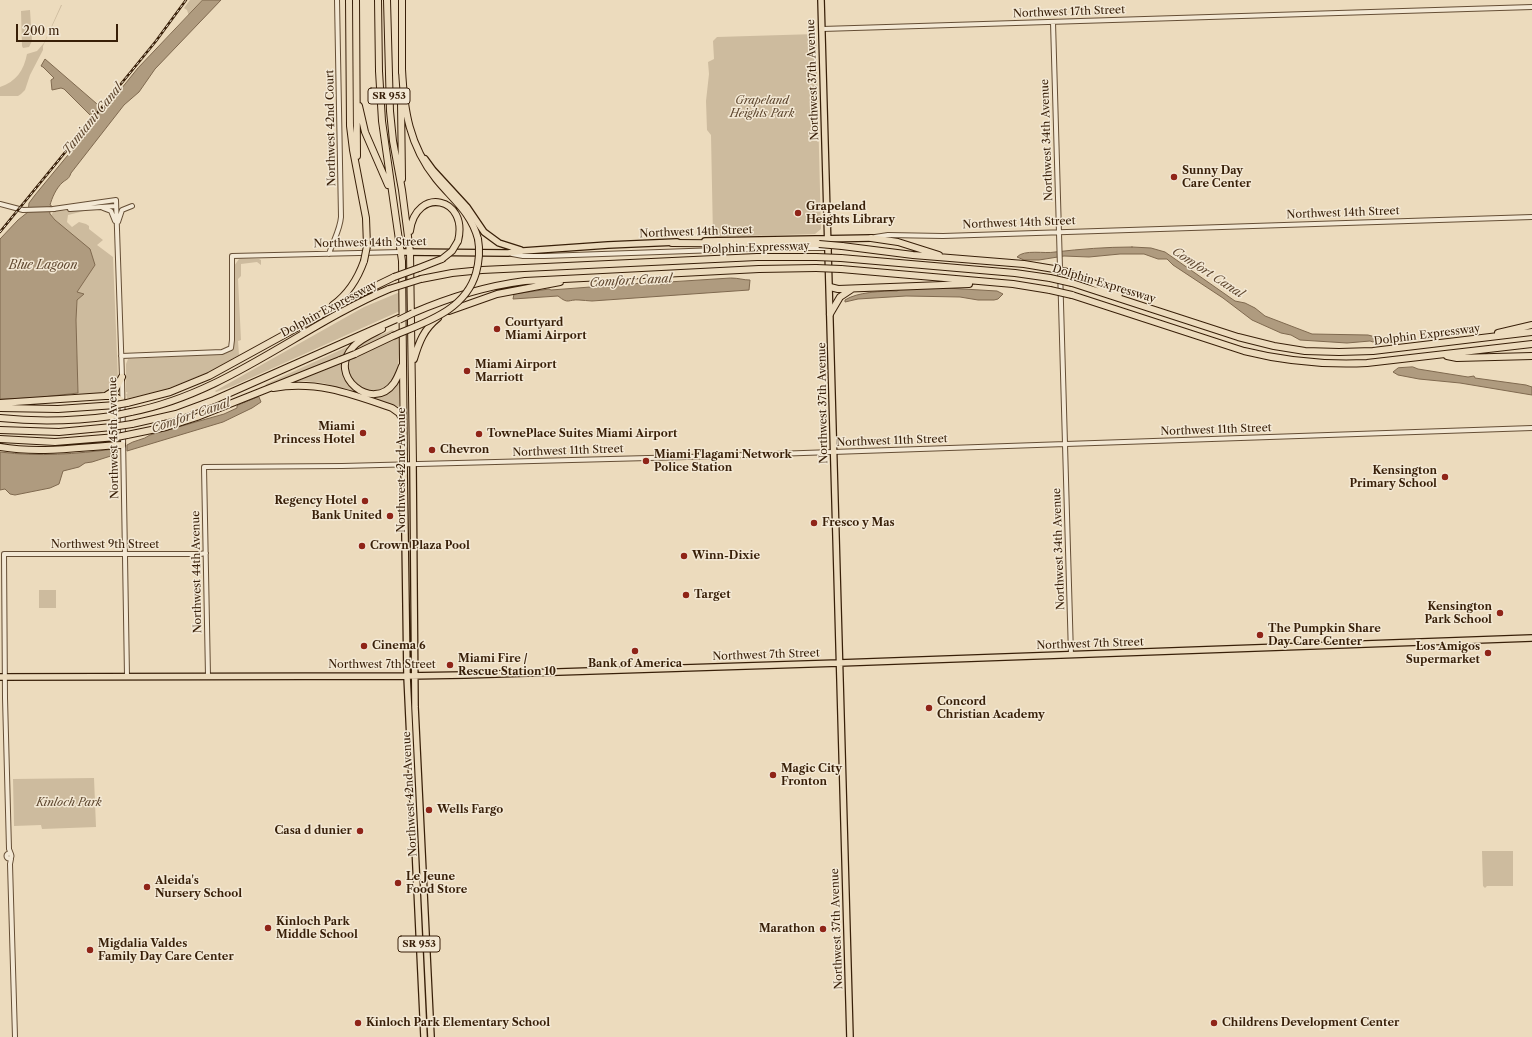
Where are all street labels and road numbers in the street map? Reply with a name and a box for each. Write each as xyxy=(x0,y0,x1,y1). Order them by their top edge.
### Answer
street label: Northwest 17th Street xyxy=(1013,3,1125,21)
street label: Northwest 37th Avenue xyxy=(804,19,822,141)
street label: Northwest 42nd Court xyxy=(323,69,339,187)
street label: Northwest 34th Avenue xyxy=(1038,79,1056,201)
road number: SR 953 xyxy=(368,88,410,104)
street label: Northwest 14th Street xyxy=(1286,204,1400,222)
street label: Northwest 14th Street xyxy=(962,214,1076,232)
street label: Northwest 14th Street xyxy=(639,223,753,241)
street label: Northwest 14th Street xyxy=(313,235,427,251)
street label: Dolphin Expressway xyxy=(702,240,810,256)
street label: Dolphin Expressway xyxy=(1051,262,1157,306)
street label: Dolphin Expressway xyxy=(279,278,379,340)
street label: Dolphin Expressway xyxy=(1373,322,1481,348)
street label: Northwest 37th Avenue xyxy=(815,342,831,464)
street label: Northwest 45th Avenue xyxy=(106,377,122,499)
street label: Northwest 42nd Avenue xyxy=(395,407,409,533)
street label: Northwest 11th Street xyxy=(1160,421,1272,439)
street label: Northwest 11th Street xyxy=(836,432,948,450)
street label: Northwest 11th Street xyxy=(512,442,624,460)
street label: Northwest 34th Avenue xyxy=(1050,488,1068,610)
street label: Northwest 44th Avenue xyxy=(189,511,205,633)
street label: Northwest 9th Street xyxy=(51,538,159,552)
street label: Northwest 7th Street xyxy=(1036,636,1144,652)
street label: Northwest 7th Street xyxy=(712,647,820,663)
street label: Northwest 7th Street xyxy=(328,658,436,672)
street label: Northwest 42nd Avenue xyxy=(400,731,420,857)
street label: Northwest 37th Avenue xyxy=(828,868,846,990)
road number: SR 953 xyxy=(398,936,440,952)

